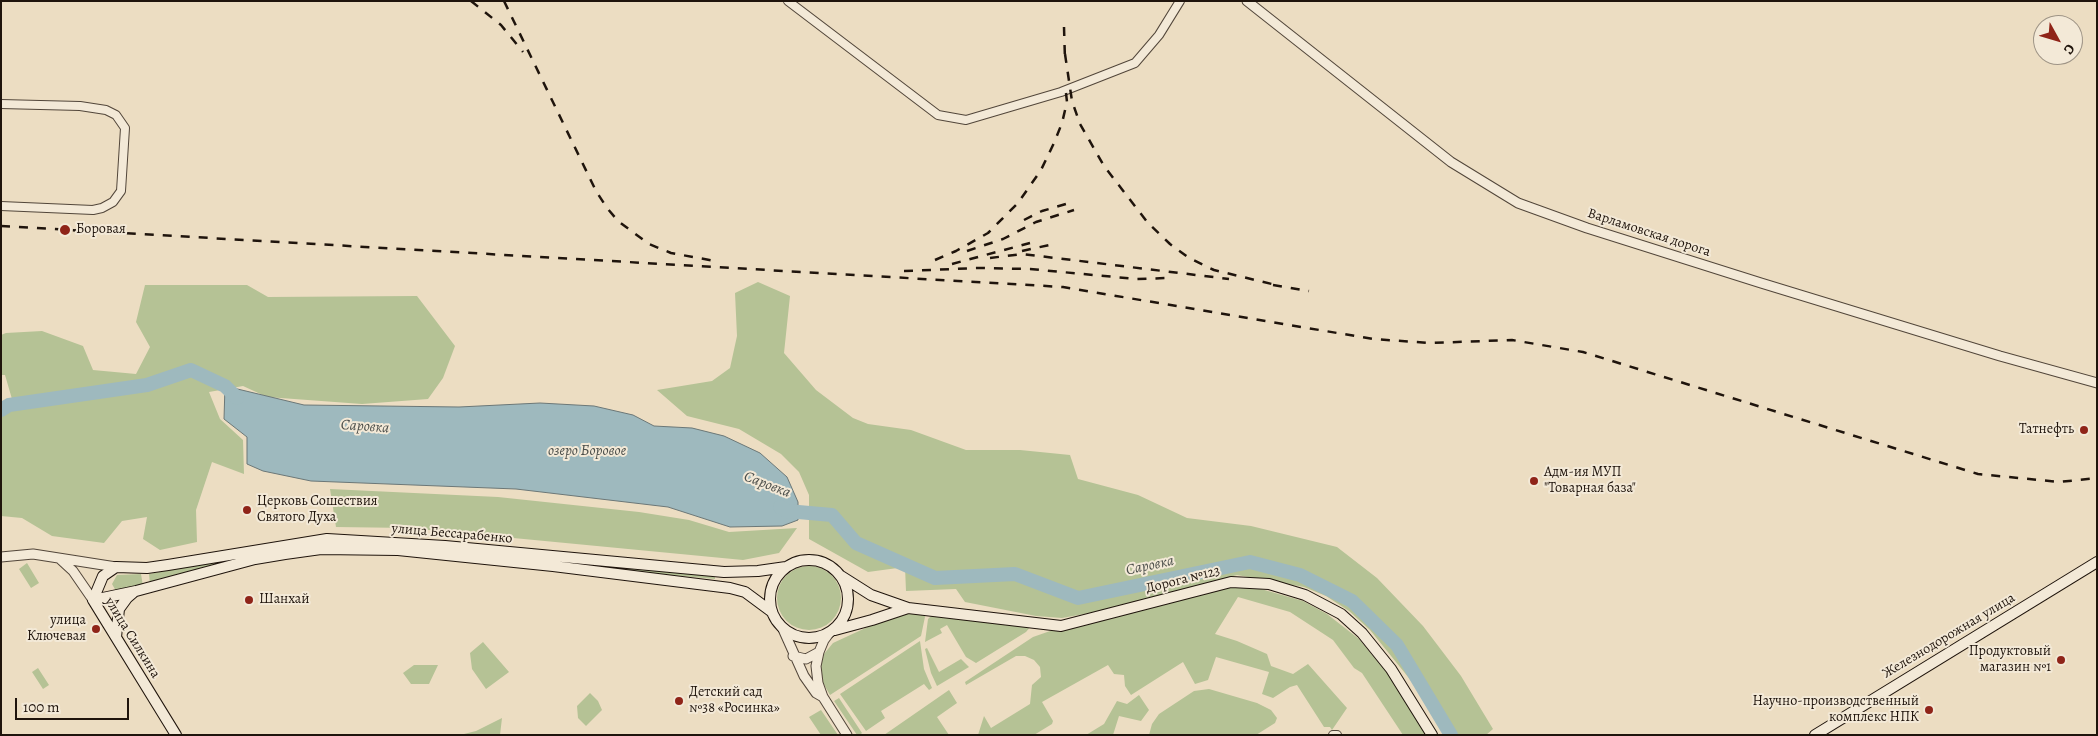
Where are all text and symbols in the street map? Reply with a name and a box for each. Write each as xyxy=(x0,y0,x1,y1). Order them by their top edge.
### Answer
north arrow xyxy=(2033,15,2083,65)
text: С xyxy=(2059,40,2079,58)
street label: Варламовская дорога xyxy=(1585,205,1713,261)
place label: Боровая xyxy=(76,222,126,238)
marker: Боровая xyxy=(58,223,72,237)
water label: Саровка xyxy=(340,416,390,438)
place label: Татнефть xyxy=(2019,422,2074,438)
marker: Татнефть xyxy=(2078,424,2090,436)
water label: озеро Боровое xyxy=(548,442,626,460)
place label: Адм-ия МУП "Товарная база" xyxy=(1544,465,1636,498)
water label: Саровка xyxy=(741,468,793,502)
marker: Адм-ия МУП "Товарная база" xyxy=(1528,475,1540,487)
place label: Церковь Сошествия Святого Духа xyxy=(257,494,378,526)
marker: Церковь Сошествия Святого Духа xyxy=(241,504,253,516)
street label: улица Бессарабенко xyxy=(391,520,513,548)
water label: Саровка xyxy=(1124,552,1176,580)
street label: Дорога №123 xyxy=(1144,563,1222,597)
street label: Железнодорожная улица xyxy=(1880,590,2018,682)
place label: Шанхай xyxy=(259,592,309,608)
street label: улица Силкина xyxy=(100,594,164,682)
marker: Шанхай xyxy=(243,594,255,606)
place label: улица Ключевая xyxy=(27,613,86,646)
marker: улица Ключевая xyxy=(90,623,102,635)
place label: Продуктовый магазин №1 xyxy=(1969,644,2051,676)
marker: Продуктовый магазин №1 xyxy=(2055,654,2067,666)
place label: Детский сад №38 «Росинка» xyxy=(689,685,780,718)
scale bar xyxy=(18,688,131,720)
place label: Научно-производственный комплекс НПК xyxy=(1753,694,1919,726)
marker: Детский сад №38 «Росинка» xyxy=(673,695,685,707)
text: 100 m xyxy=(23,697,60,717)
marker: Научно-производственный комплекс НПК xyxy=(1923,704,1935,716)

